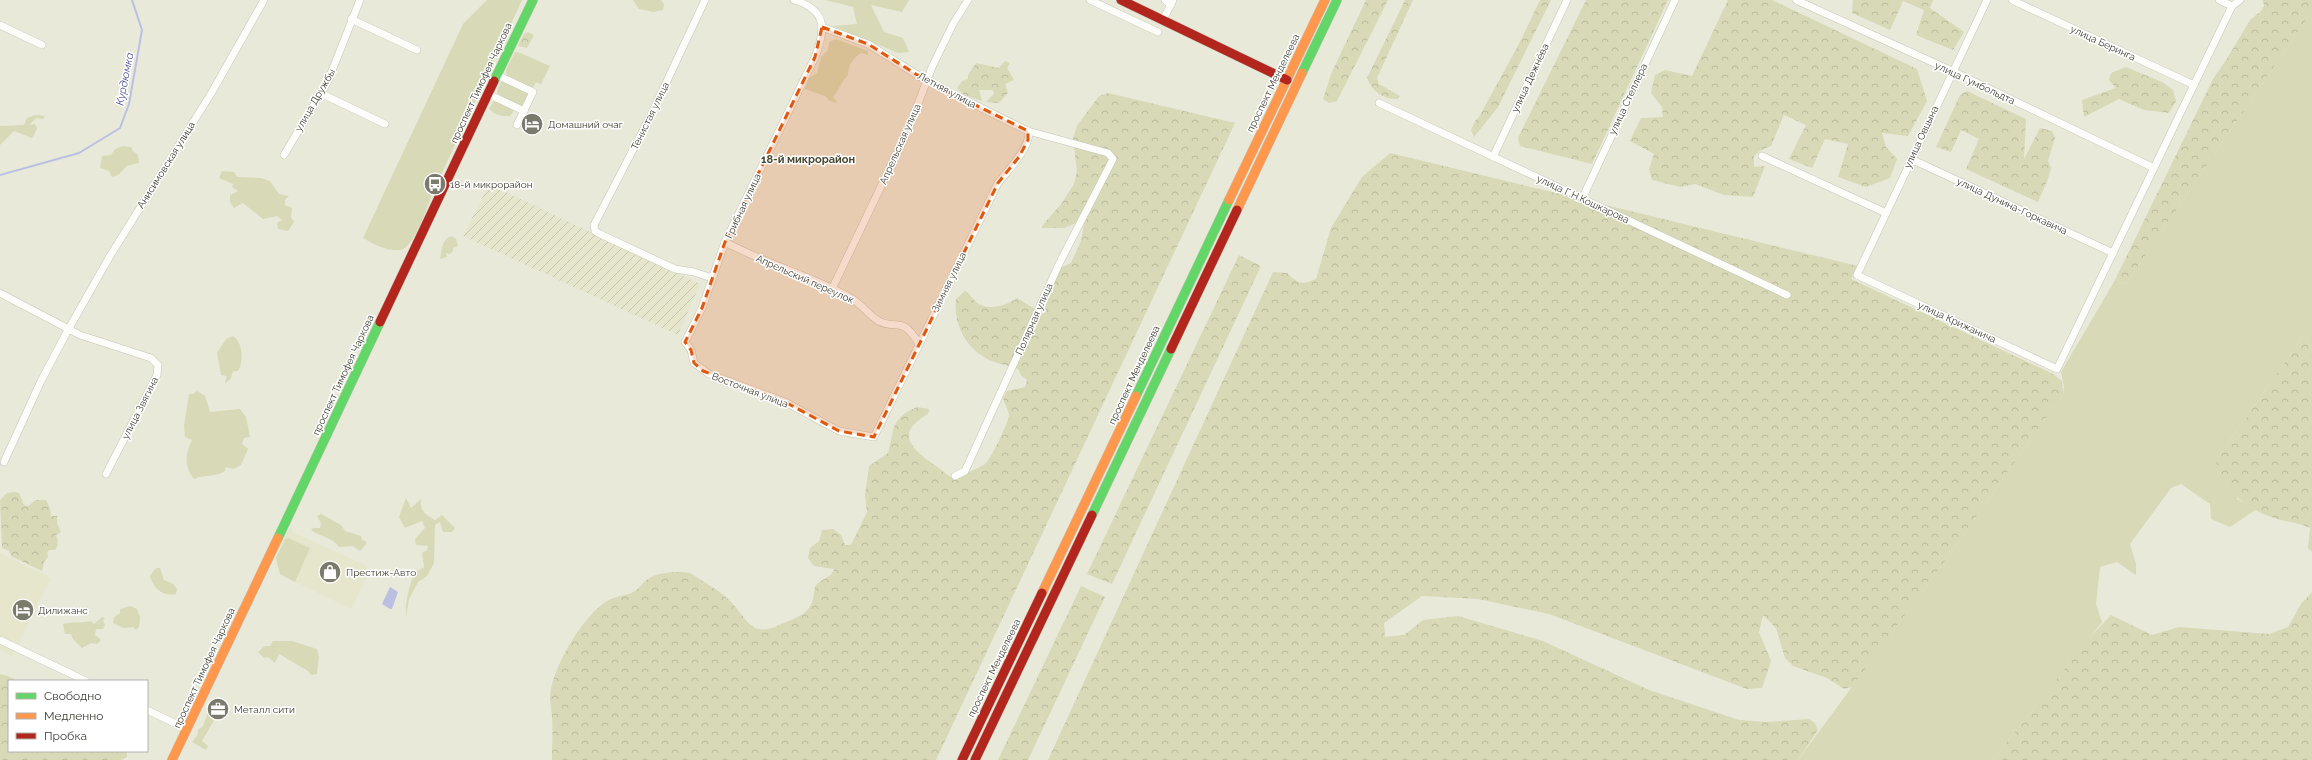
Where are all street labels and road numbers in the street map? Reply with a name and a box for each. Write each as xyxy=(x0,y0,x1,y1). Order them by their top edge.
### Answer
street label: проспект Тимофея Чаркова xyxy=(448,21,514,145)
street label: улица Беринга xyxy=(2069,23,2137,63)
street label: проспект Менделеева xyxy=(1244,32,1302,134)
street label: улица Дежнёва xyxy=(1509,42,1551,114)
street label: улица Гумбольдта xyxy=(1933,60,2017,106)
street label: улица Стеллера xyxy=(1607,62,1649,136)
street label: улица Дружбы xyxy=(293,67,337,133)
street label: Летняя улица xyxy=(916,70,978,110)
street label: Тенистая улица xyxy=(629,80,671,152)
street label: Апрельская улица xyxy=(877,102,923,186)
street label: улица Овцына xyxy=(1902,104,1940,170)
street label: Анисимовская улица xyxy=(135,120,197,210)
street label: Грибная улица xyxy=(723,172,763,240)
street label: улица Г.Н.Кошкарова xyxy=(1535,173,1631,225)
street label: улица Дунина-Горкавича xyxy=(1955,175,2069,237)
street label: Зимняя улица xyxy=(930,250,968,314)
street label: Апрельский переулок xyxy=(754,252,856,306)
street label: Полярная улица xyxy=(1013,282,1055,356)
street label: улица Крижанича xyxy=(1916,299,1998,345)
street label: проспект Тимофея Чаркова xyxy=(310,313,376,437)
street label: проспект Менделеева xyxy=(1106,324,1162,426)
street label: Восточная улица xyxy=(710,370,790,410)
street label: улица Звягина xyxy=(120,375,160,441)
street label: проспект Тимофея Чаркова xyxy=(171,606,237,730)
street label: проспект Менделеева xyxy=(965,617,1023,719)

